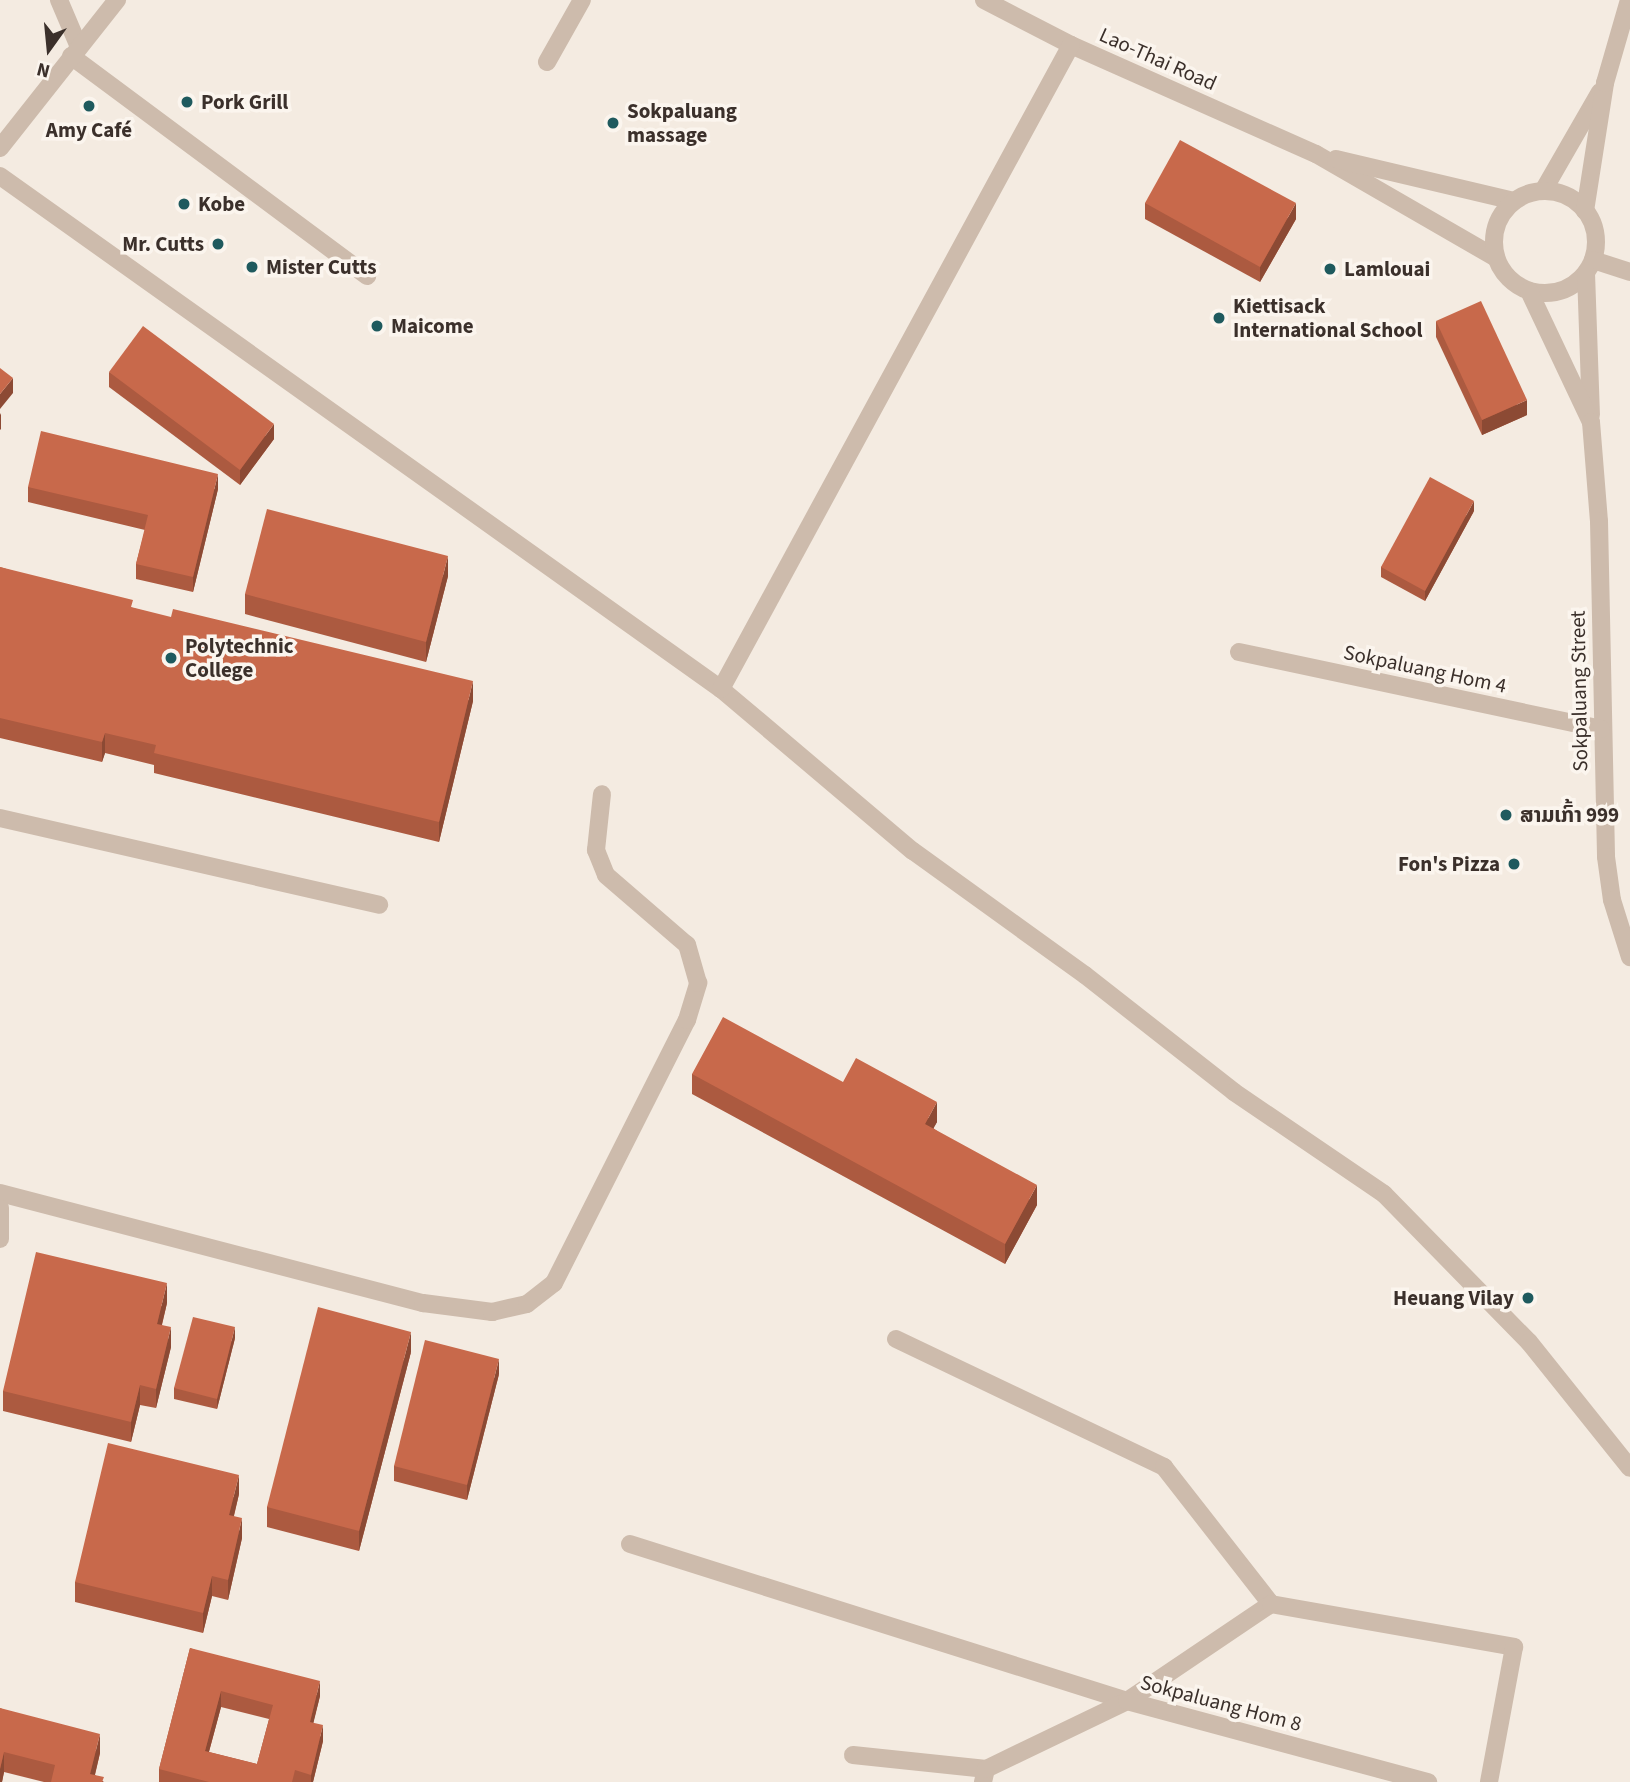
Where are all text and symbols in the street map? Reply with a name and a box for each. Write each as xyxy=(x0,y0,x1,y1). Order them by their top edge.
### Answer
north arrow xyxy=(14,14,84,84)
street label: Lao-Thai Road xyxy=(1096,22,1220,96)
text: N xyxy=(34,55,53,84)
place label: Pork Grill xyxy=(201,89,288,115)
marker: Pork Grill xyxy=(179,94,195,110)
marker: Amy Café xyxy=(81,98,97,114)
place label: Sokpaluang massage xyxy=(627,98,737,148)
marker: Sokpaluang massage xyxy=(605,115,621,131)
place label: Amy Café xyxy=(46,117,132,143)
place label: Kobe xyxy=(198,191,245,217)
marker: Kobe xyxy=(176,196,192,212)
place label: Mr. Cutts xyxy=(122,231,204,257)
marker: Mr. Cutts xyxy=(210,236,226,252)
place label: Mister Cutts xyxy=(266,254,376,280)
place label: Lamlouai xyxy=(1344,256,1430,282)
marker: Mister Cutts xyxy=(244,259,260,275)
marker: Lamlouai xyxy=(1322,261,1338,277)
place label: Kiettisack International School xyxy=(1233,293,1423,343)
marker: Kiettisack International School xyxy=(1211,310,1227,326)
place label: Maicome xyxy=(391,313,474,339)
marker: Maicome xyxy=(369,318,385,334)
street label: Sokpaluang Street xyxy=(1565,610,1593,772)
place label: Polytechnic College xyxy=(185,633,294,683)
street label: Sokpaluang Hom 4 xyxy=(1341,639,1509,699)
marker: Polytechnic College xyxy=(163,650,179,666)
place label: ສາມເກົ້າ 999 xyxy=(1520,802,1619,828)
marker: ສາມເກົ້າ 999 xyxy=(1498,807,1514,823)
place label: Fon's Pizza xyxy=(1398,851,1500,877)
marker: Fon's Pizza xyxy=(1506,856,1522,872)
place label: Heuang Vilay xyxy=(1393,1285,1514,1311)
marker: Heuang Vilay xyxy=(1520,1290,1536,1306)
street label: Sokpaluang Hom 8 xyxy=(1138,1669,1304,1737)

